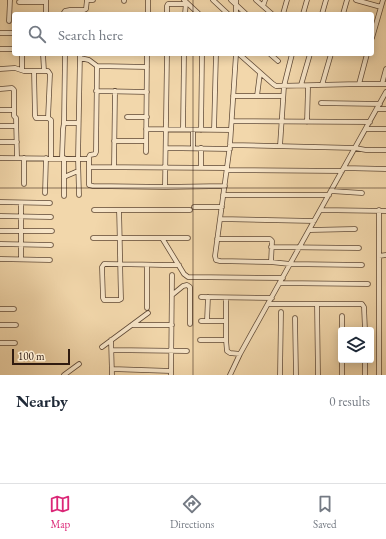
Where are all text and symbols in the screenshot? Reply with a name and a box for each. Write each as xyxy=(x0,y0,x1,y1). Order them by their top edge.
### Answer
search box xyxy=(12,12,374,56)
icon: search xyxy=(26,23,48,45)
text: Search here xyxy=(58,25,123,44)
map controls xyxy=(338,327,374,363)
button: layers xyxy=(338,327,374,363)
scale bar xyxy=(12,347,70,366)
text: 100 m xyxy=(18,349,45,363)
text: Nearby xyxy=(16,390,68,412)
text: 0 results xyxy=(329,393,370,410)
tab: Map xyxy=(49,493,71,531)
tab: Directions xyxy=(170,493,214,531)
tab: Saved xyxy=(313,493,337,531)

